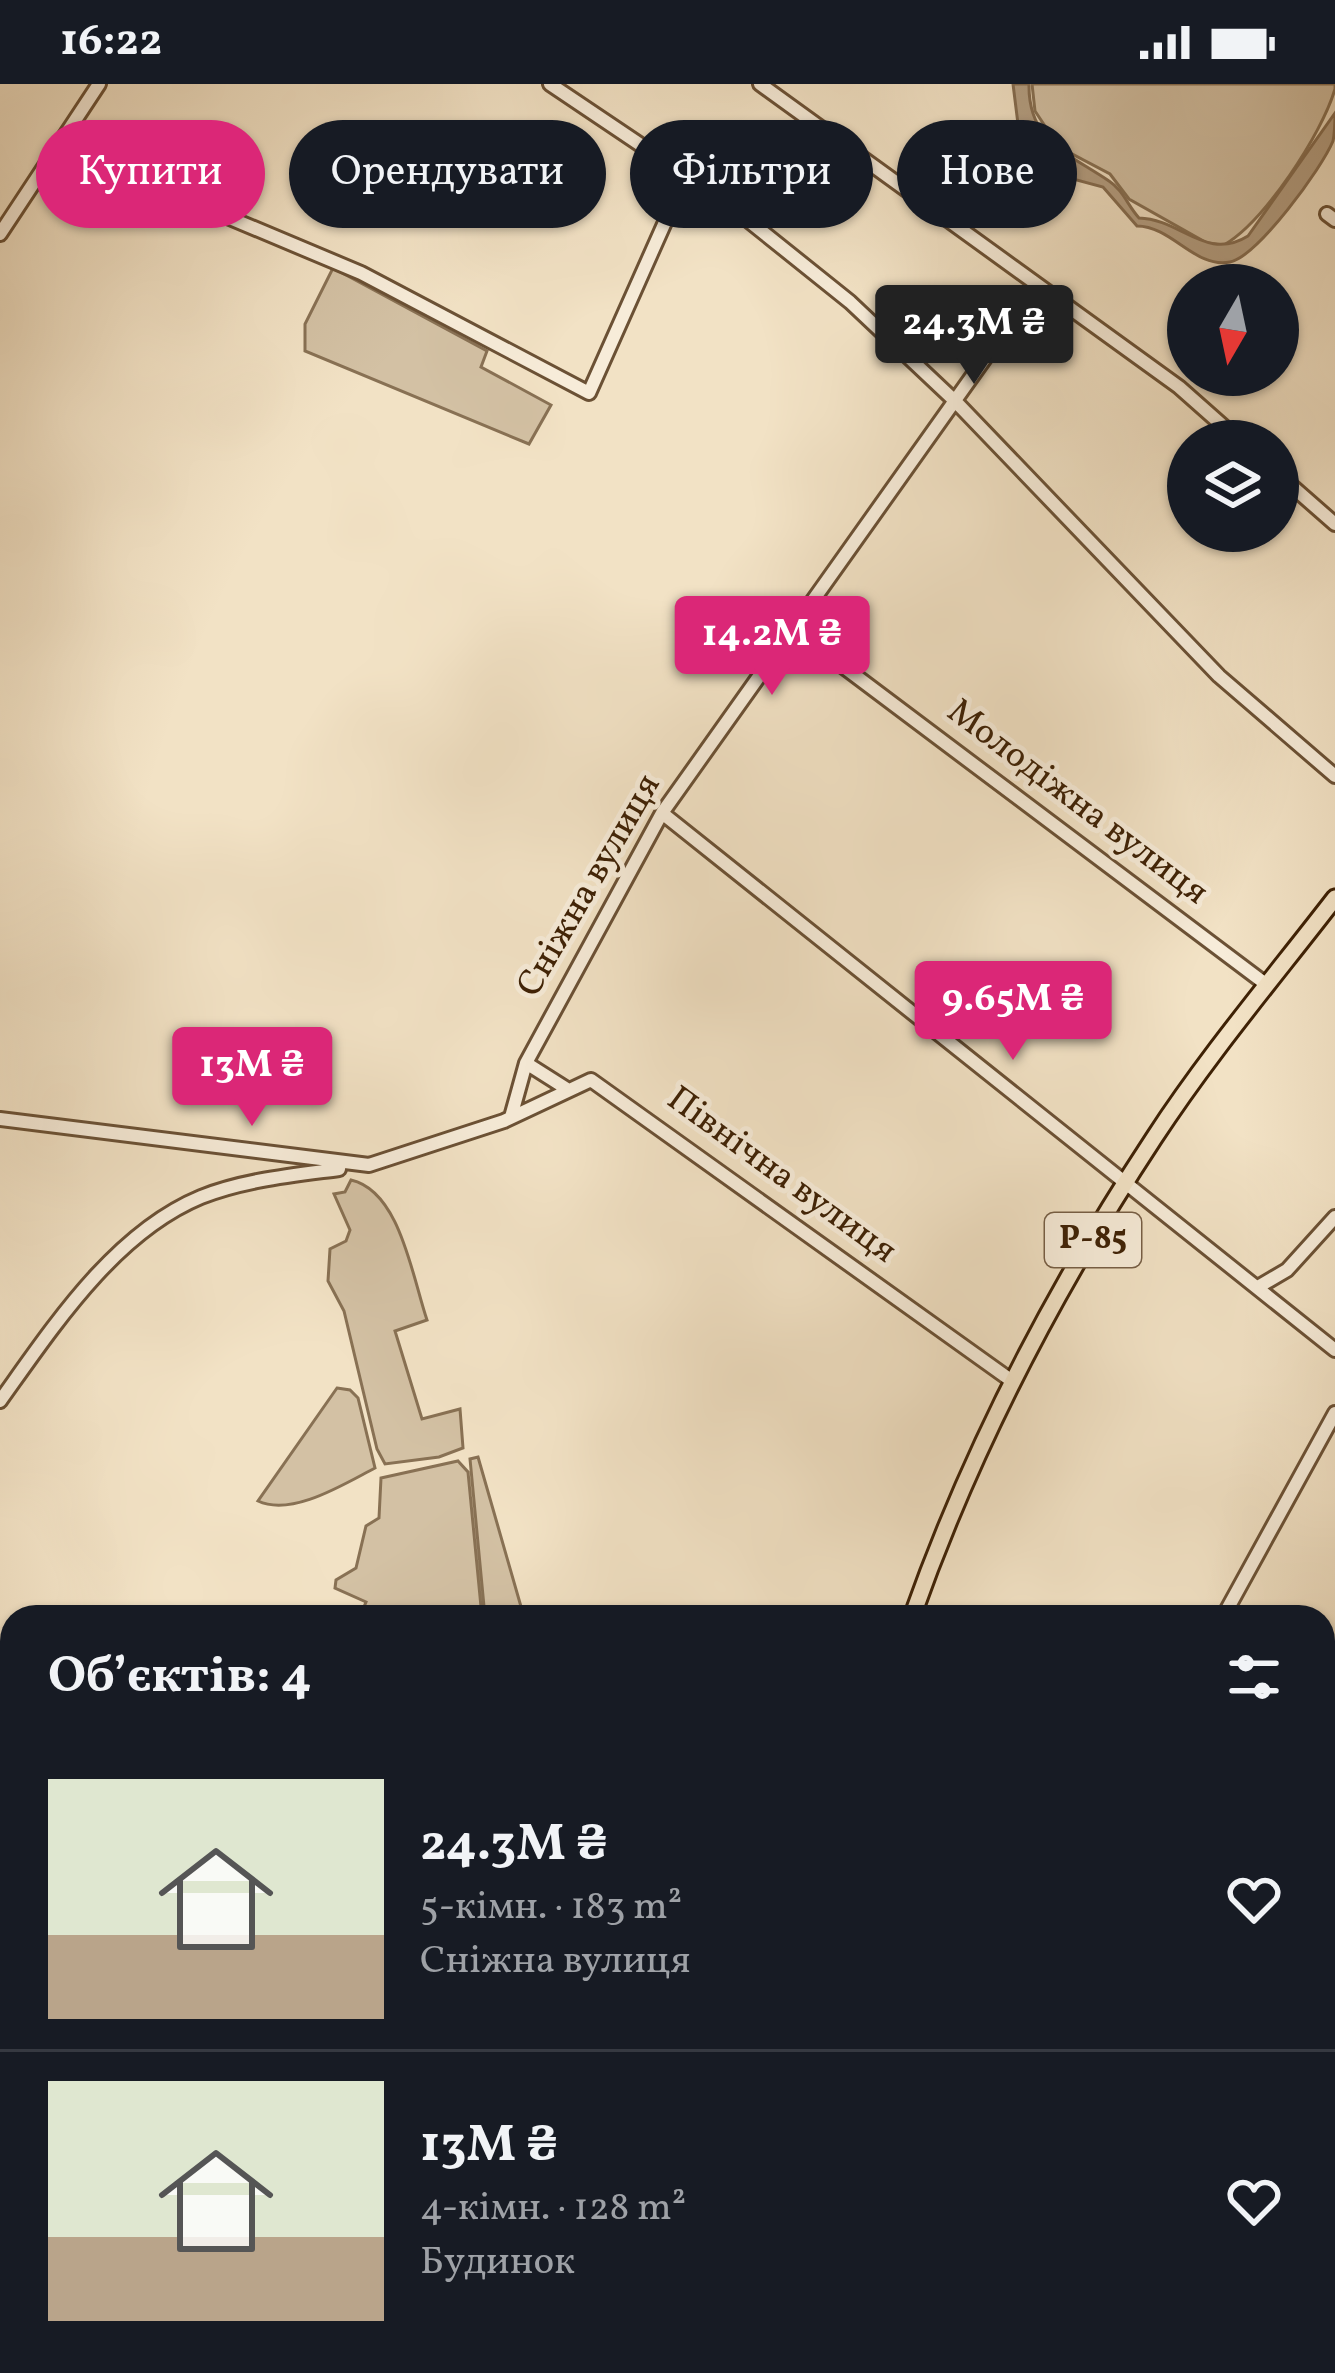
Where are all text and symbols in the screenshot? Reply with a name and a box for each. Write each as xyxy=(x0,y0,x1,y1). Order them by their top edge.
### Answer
text: 16:22 xyxy=(60,11,162,74)
chip: Купити xyxy=(36,120,265,228)
chip: Орендувати xyxy=(289,120,606,228)
chip: Фільтри xyxy=(630,120,873,228)
chip: Нове xyxy=(897,120,1077,228)
north arrow xyxy=(1167,264,1299,396)
map controls xyxy=(1167,264,1299,552)
pin: 24.3M ₴ xyxy=(863,285,1085,387)
text: 24.3M ₴ xyxy=(902,297,1046,351)
button: layers xyxy=(1167,420,1299,552)
pin: 14.2M ₴ xyxy=(661,596,883,698)
text: 14.2M ₴ xyxy=(702,608,842,662)
street label: Молодіжна вулиця xyxy=(936,688,1218,918)
street label: Сніжна вулиця xyxy=(506,765,674,1007)
pin: 9.65M ₴ xyxy=(902,961,1124,1063)
text: 9.65M ₴ xyxy=(942,973,1084,1027)
pin: 13M ₴ xyxy=(168,1027,336,1129)
text: 13M ₴ xyxy=(199,1039,305,1093)
street label: Північна вулиця xyxy=(656,1075,906,1277)
road number: Р-85 xyxy=(1045,1213,1141,1267)
text: Об’єктів: 4 xyxy=(48,1642,312,1713)
icon: filters xyxy=(1221,1644,1287,1710)
text: 24.3M ₴ xyxy=(420,1810,608,1881)
icon: home xyxy=(144,1827,288,1971)
icon: heart xyxy=(1221,1866,1287,1932)
text: 5-кімн. · 183 m² xyxy=(420,1881,682,1935)
text: Сніжна вулиця xyxy=(420,1935,691,1989)
text: 13M ₴ xyxy=(420,2111,558,2182)
icon: home xyxy=(144,2129,288,2273)
icon: heart xyxy=(1221,2168,1287,2234)
text: 4-кімн. · 128 m² xyxy=(420,2182,686,2236)
text: Будинок xyxy=(420,2236,575,2290)

